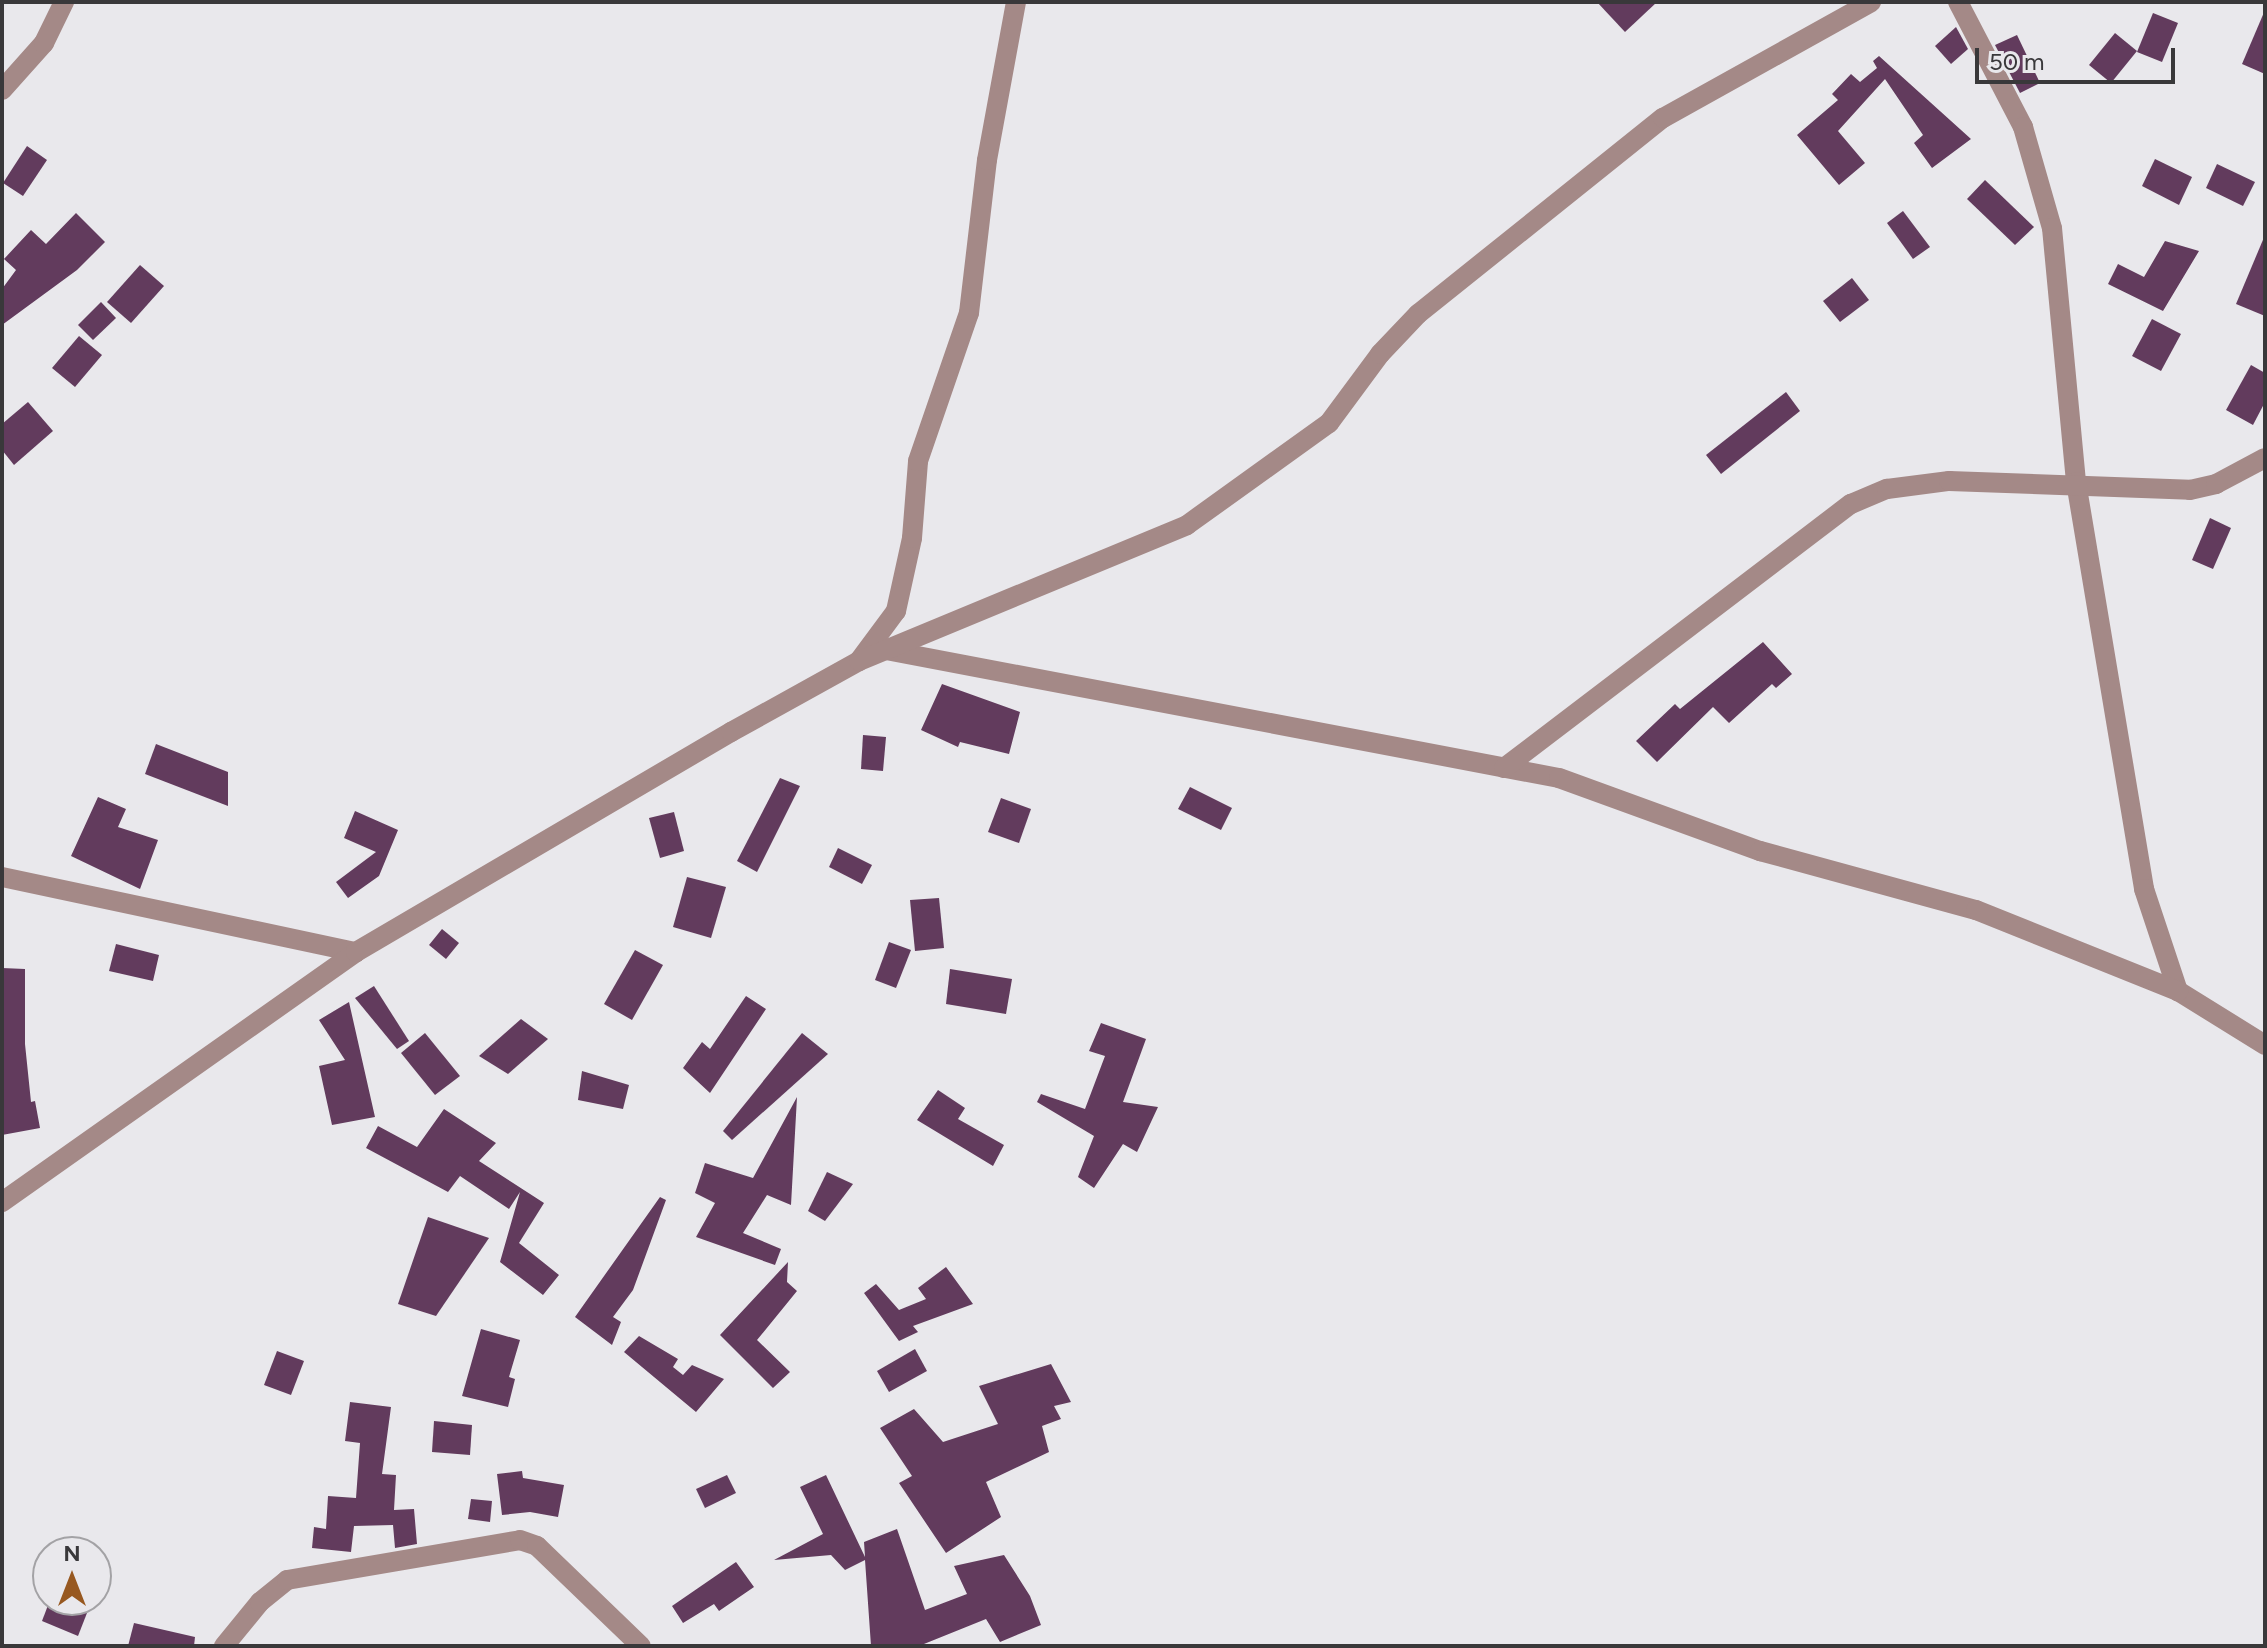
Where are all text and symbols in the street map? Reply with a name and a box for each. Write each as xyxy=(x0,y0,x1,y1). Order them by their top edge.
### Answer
scale bar xyxy=(1979,32,2179,82)
text: 50 m xyxy=(1989,47,2045,76)
north arrow xyxy=(32,1536,112,1616)
text: N xyxy=(63,1540,81,1567)

